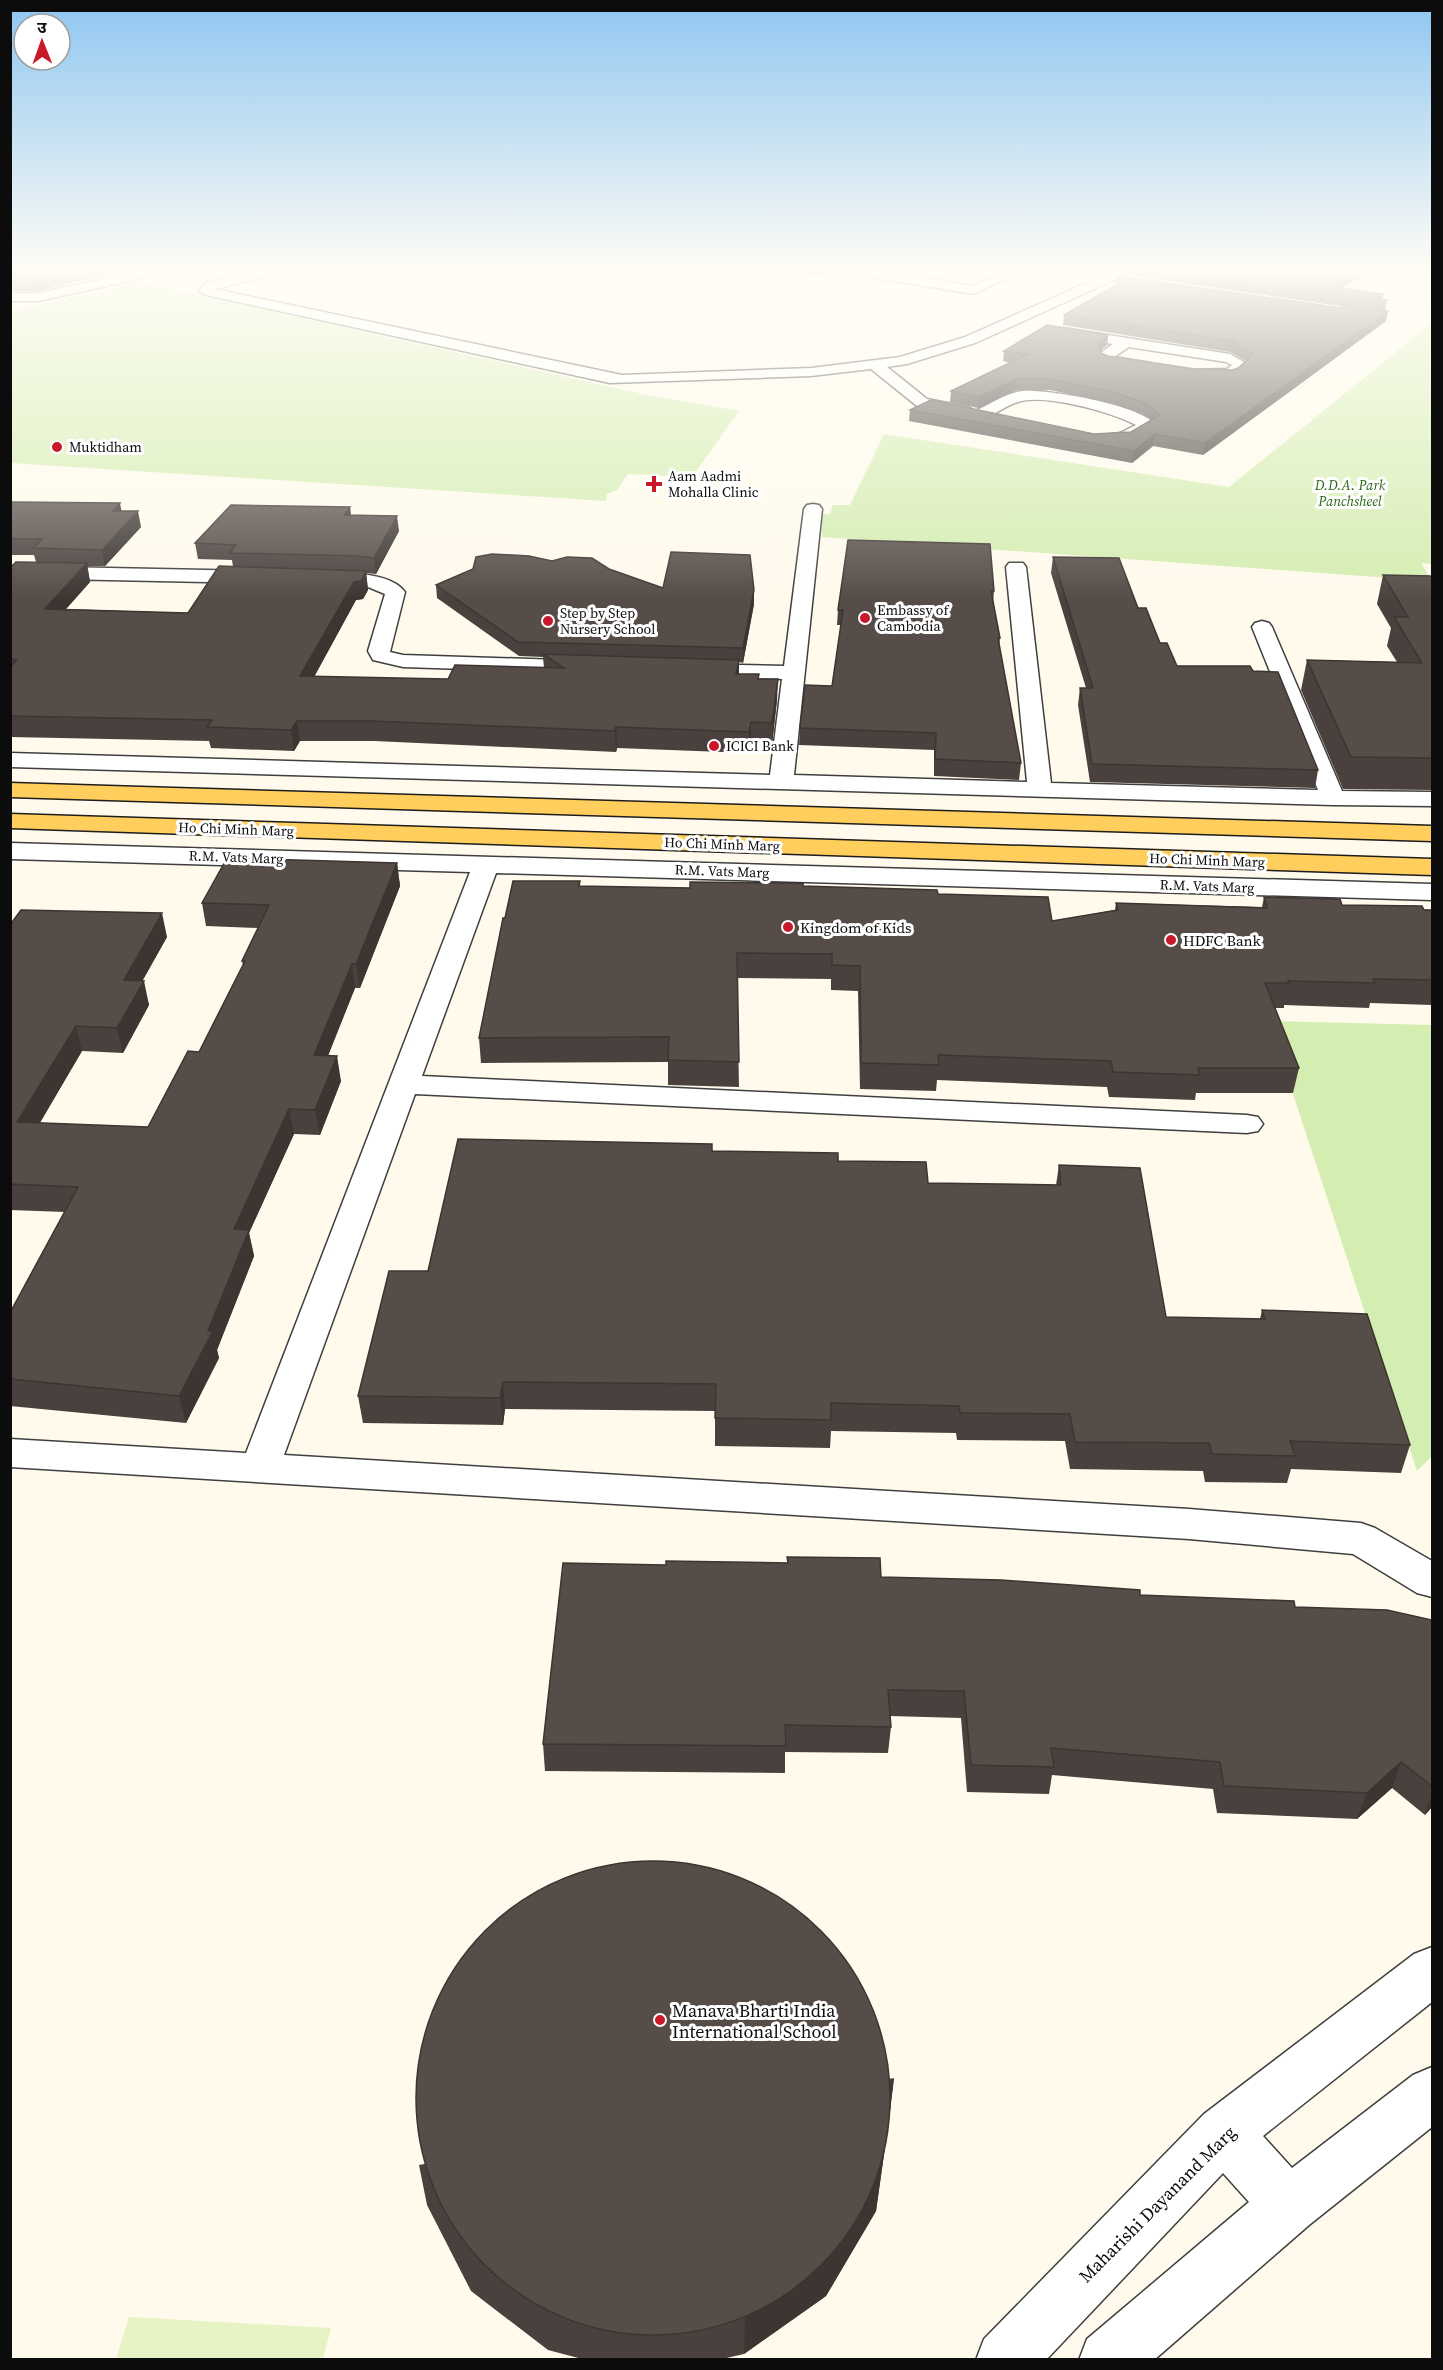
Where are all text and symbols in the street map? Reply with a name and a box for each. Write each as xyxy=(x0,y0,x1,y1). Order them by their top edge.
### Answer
north arrow xyxy=(12,12,72,72)
text: उ xyxy=(37,16,47,38)
place label: Muktidham xyxy=(69,437,142,457)
marker: Muktidham xyxy=(50,440,64,454)
place label: Aam Aadmi Mohalla Clinic xyxy=(668,466,759,502)
marker: Aam Aadmi Mohalla Clinic xyxy=(645,475,663,493)
park label: D.D.A. Park Panchsheel xyxy=(1314,475,1386,511)
place label: Embassy of Cambodia xyxy=(877,600,950,636)
place label: Step by Step Nursery School xyxy=(560,603,655,639)
marker: Embassy of Cambodia xyxy=(858,611,872,625)
marker: Step by Step Nursery School xyxy=(541,614,555,628)
place label: ICICI Bank xyxy=(726,736,794,756)
marker: ICICI Bank xyxy=(707,739,721,753)
street label: Ho Chi Minh Marg xyxy=(178,817,294,841)
street label: Ho Chi Minh Marg xyxy=(664,832,780,856)
street label: R.M. Vats Marg xyxy=(188,845,284,869)
street label: Ho Chi Minh Marg xyxy=(1149,848,1265,872)
street label: R.M. Vats Marg xyxy=(674,859,770,883)
street label: R.M. Vats Marg xyxy=(1159,874,1255,898)
place label: Kingdom of Kids xyxy=(800,917,911,938)
marker: Kingdom of Kids xyxy=(781,920,795,934)
place label: HDFC Bank xyxy=(1183,930,1262,951)
marker: HDFC Bank xyxy=(1164,933,1178,947)
place label: Manava Bharti India International School xyxy=(672,1998,837,2044)
marker: Manava Bharti India International School xyxy=(653,2013,667,2027)
street label: Maharishi Dayanand Marg xyxy=(1073,2120,1241,2288)

